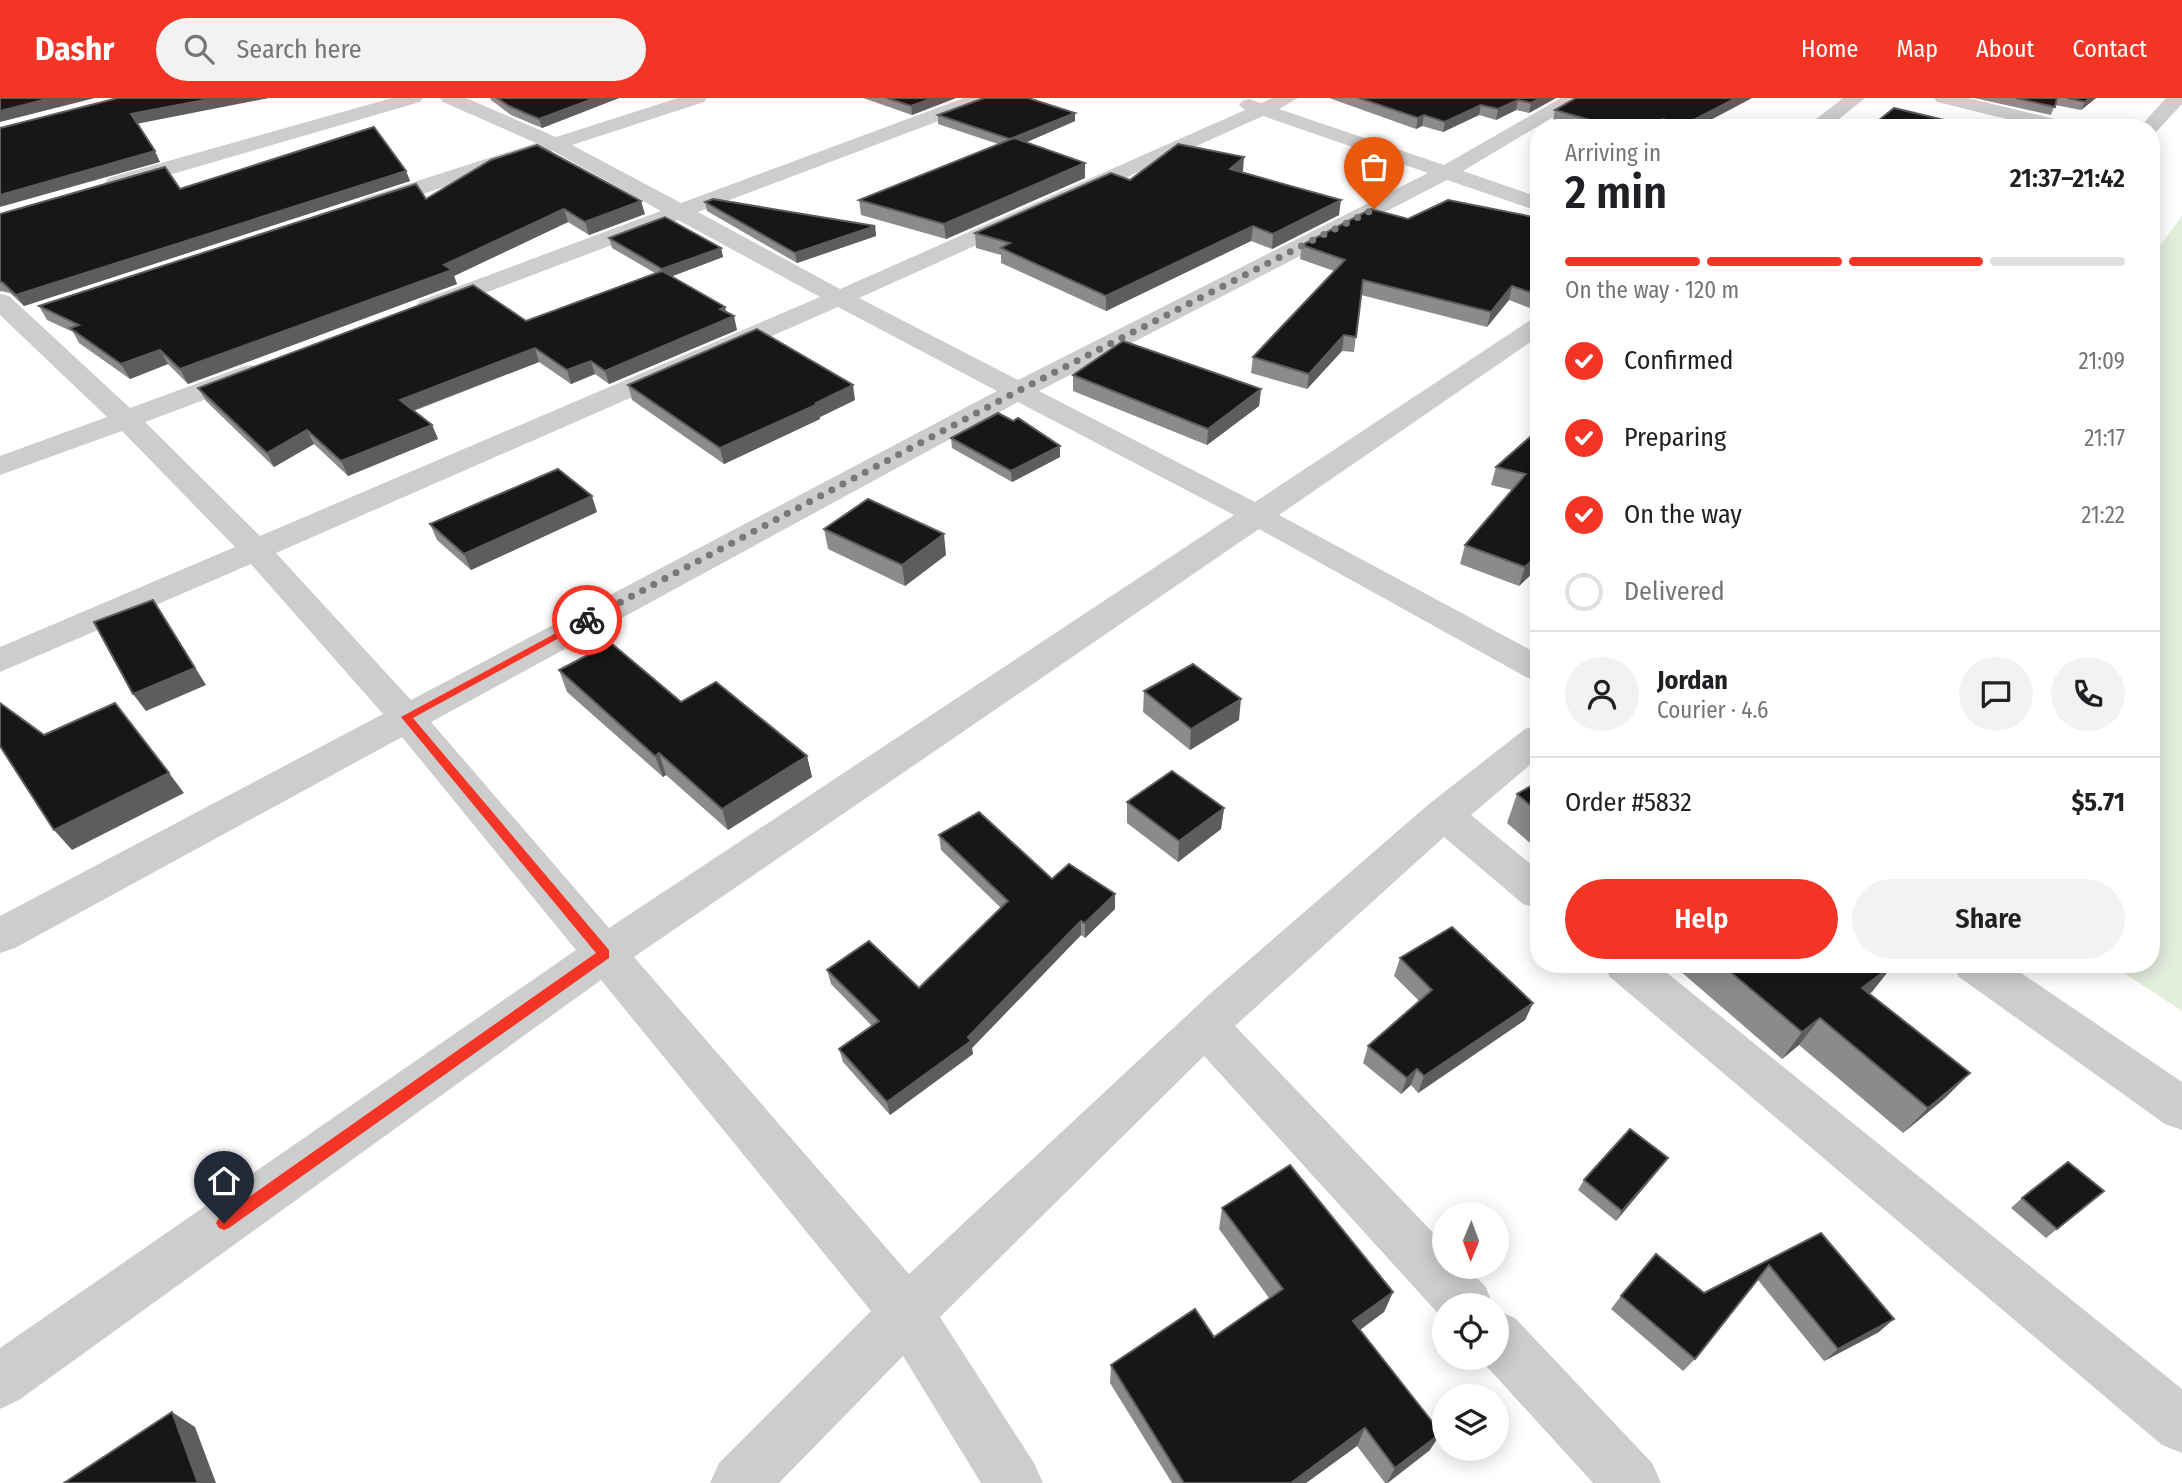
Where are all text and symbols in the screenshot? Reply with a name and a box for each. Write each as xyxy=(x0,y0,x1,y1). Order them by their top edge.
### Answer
search box xyxy=(156,18,646,81)
text: Dashr xyxy=(35,29,114,69)
icon: search xyxy=(180,30,218,68)
text: Search here xyxy=(236,34,362,65)
text: Home xyxy=(1801,35,1858,63)
text: Map xyxy=(1896,35,1938,63)
text: About xyxy=(1976,35,2034,63)
text: Contact xyxy=(2072,35,2147,63)
pin xyxy=(1344,137,1404,209)
text: Arriving in xyxy=(1565,139,1661,167)
icon: bag xyxy=(1355,148,1393,186)
text: 21:37–21:42 xyxy=(2010,163,2125,194)
text: 2 min xyxy=(1565,165,1667,220)
text: On the way · 120 m xyxy=(1565,276,1739,304)
icon: check xyxy=(1565,342,1603,380)
text: Confirmed xyxy=(1624,345,1734,376)
text: 21:09 xyxy=(2079,347,2125,375)
icon: check xyxy=(1565,419,1603,457)
text: Preparing xyxy=(1624,422,1726,453)
text: 21:17 xyxy=(2084,424,2125,452)
icon: check xyxy=(1565,496,1603,534)
text: On the way xyxy=(1624,499,1742,530)
text: 21:22 xyxy=(2081,501,2125,529)
text: Delivered xyxy=(1624,576,1725,607)
courier xyxy=(552,585,622,655)
icon: bike xyxy=(568,601,606,639)
button: person xyxy=(1565,657,1639,731)
button: chat xyxy=(1959,657,2033,731)
button: phone xyxy=(2051,657,2125,731)
text: Jordan xyxy=(1657,665,1728,696)
text: Courier · 4.6 xyxy=(1657,696,1768,724)
text: Order #5832 xyxy=(1565,787,1692,818)
text: $5.71 xyxy=(2071,787,2125,818)
button: Help xyxy=(1565,879,1838,959)
button: Share xyxy=(1852,879,2125,959)
pin xyxy=(194,1151,254,1223)
icon: home xyxy=(205,1162,243,1200)
north arrow xyxy=(1432,1202,1508,1279)
map controls xyxy=(1432,1202,1509,1461)
button: locate xyxy=(1432,1293,1509,1370)
button: layers xyxy=(1432,1384,1509,1461)

